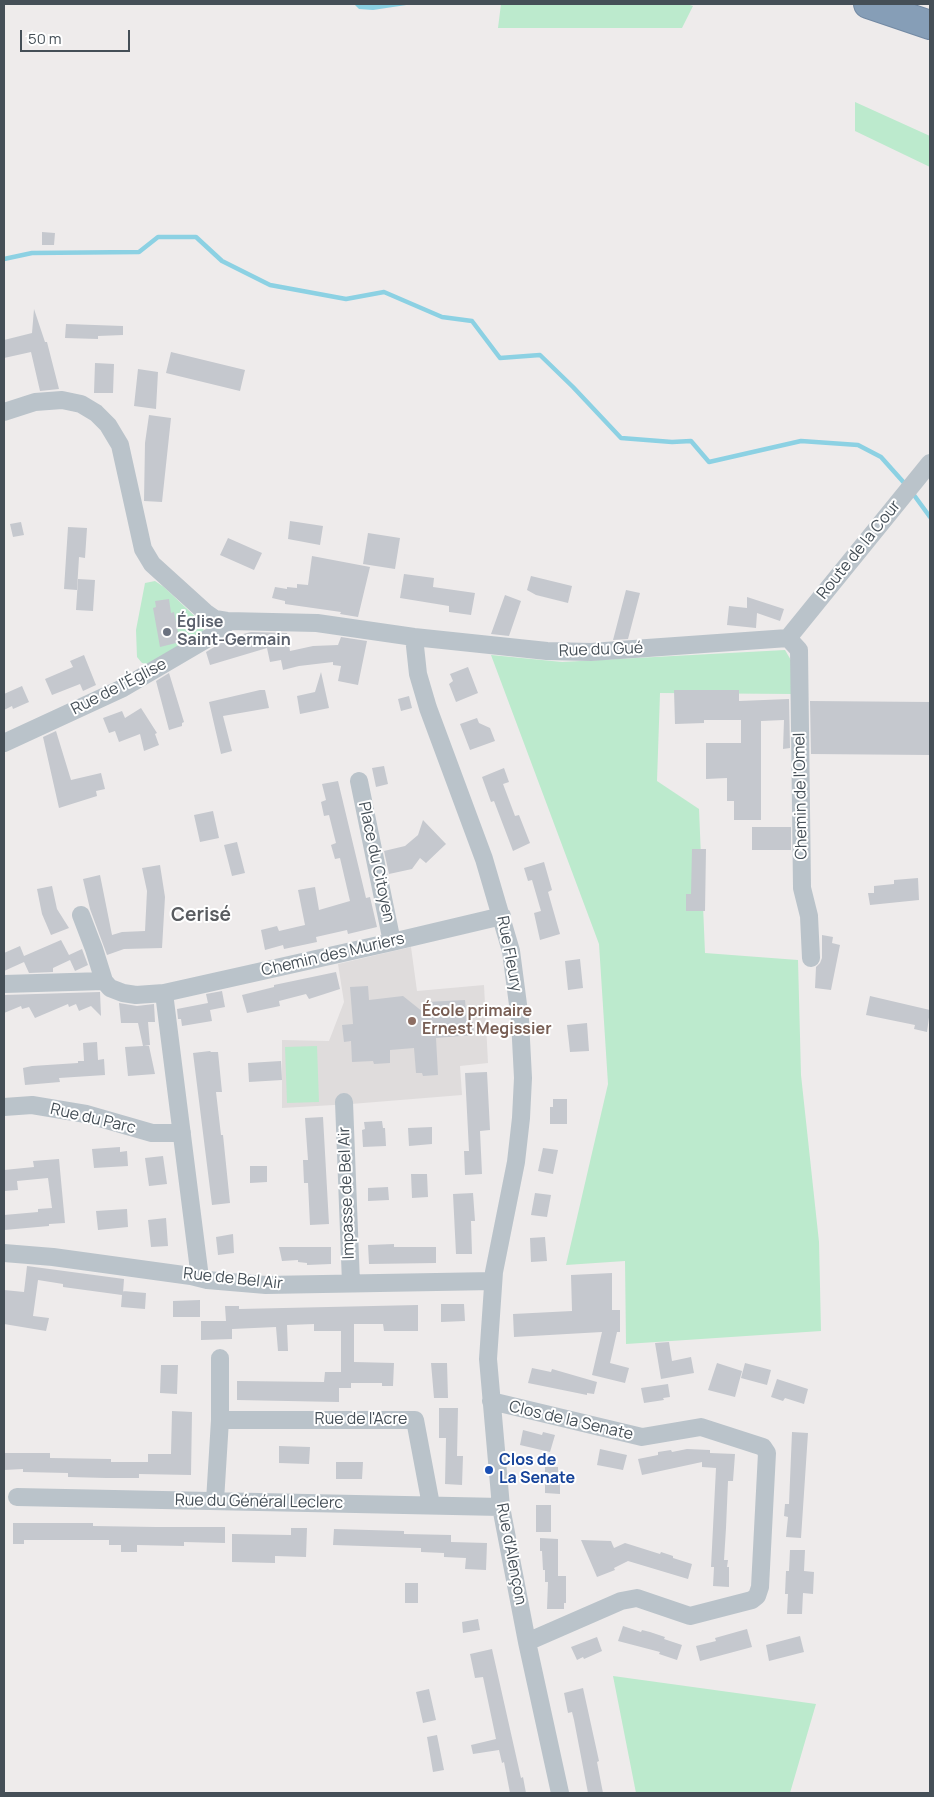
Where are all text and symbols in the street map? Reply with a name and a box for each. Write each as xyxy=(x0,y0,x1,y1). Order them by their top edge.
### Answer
scale bar xyxy=(22,20,132,52)
text: 50 m xyxy=(28,28,62,49)
street label: Route de la Cour xyxy=(813,497,905,603)
place label: Église Saint-Germain xyxy=(177,613,291,651)
marker: Église Saint-Germain xyxy=(161,626,173,638)
street label: Rue du Gué xyxy=(558,639,644,661)
street label: Rue de l'Église xyxy=(68,655,170,719)
street label: Chemin de l'Omel xyxy=(790,732,812,860)
street label: Place du Citoyen xyxy=(354,800,398,924)
district label: Cerisé xyxy=(171,905,231,927)
street label: Rue Fleury xyxy=(492,914,526,994)
street label: Chemin des Muriers xyxy=(260,929,406,981)
place label: École primaire Ernest Megissier xyxy=(422,1002,552,1040)
marker: École primaire Ernest Megissier xyxy=(406,1015,418,1027)
street label: Rue du Parc xyxy=(48,1100,138,1138)
street label: Impasse de Bel Air xyxy=(335,1126,359,1260)
street label: Rue de Bel Air xyxy=(182,1264,284,1294)
street label: Clos de la Senate xyxy=(507,1397,635,1445)
street label: Rue de l'Acre xyxy=(315,1410,407,1430)
place label: Clos de La Senate xyxy=(499,1451,575,1489)
marker: Clos de La Senate xyxy=(483,1464,495,1476)
street label: Rue du Général Leclerc xyxy=(175,1491,343,1513)
street label: Rue d'Alençon xyxy=(492,1502,530,1606)

